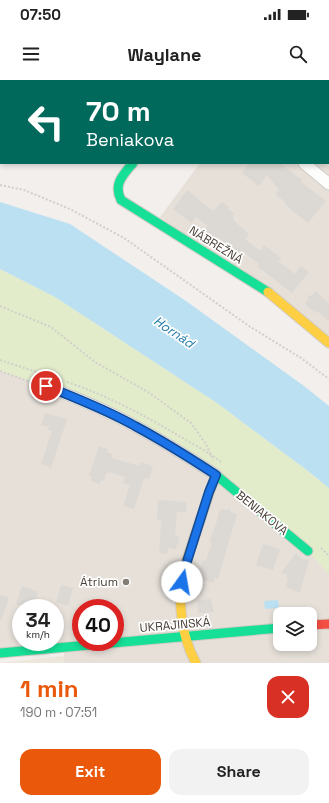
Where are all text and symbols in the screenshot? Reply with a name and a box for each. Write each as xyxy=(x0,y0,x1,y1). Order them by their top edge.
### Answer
text: 07:50 xyxy=(20,5,61,24)
icon: menu xyxy=(20,43,42,65)
text: Waylane xyxy=(128,43,201,66)
icon: search xyxy=(287,43,309,65)
text: 70 m xyxy=(86,93,151,129)
icon: left xyxy=(20,96,72,148)
text: Beniakova xyxy=(86,128,174,151)
street label: NÁBREŽNÁ xyxy=(186,222,246,268)
water label: Hornád xyxy=(151,312,199,353)
pin xyxy=(29,369,63,403)
icon: arrive xyxy=(35,375,57,397)
street label: BENIAKOVA xyxy=(233,487,292,539)
position arrow xyxy=(161,561,203,603)
place label: Átrium xyxy=(80,574,118,590)
marker: Átrium xyxy=(121,577,131,587)
speed limit sign: 40 xyxy=(72,599,124,651)
text: 34 xyxy=(26,607,50,633)
map controls xyxy=(273,607,317,651)
button: layers xyxy=(273,607,317,651)
street label: UKRAJINSKÁ xyxy=(139,614,211,636)
text: km/h xyxy=(26,628,50,641)
text: 1 min xyxy=(20,673,79,704)
button: close xyxy=(267,676,309,718)
text: 190 m · 07:51 xyxy=(20,704,97,721)
button: Exit xyxy=(20,749,161,795)
button: Share xyxy=(169,749,309,795)

